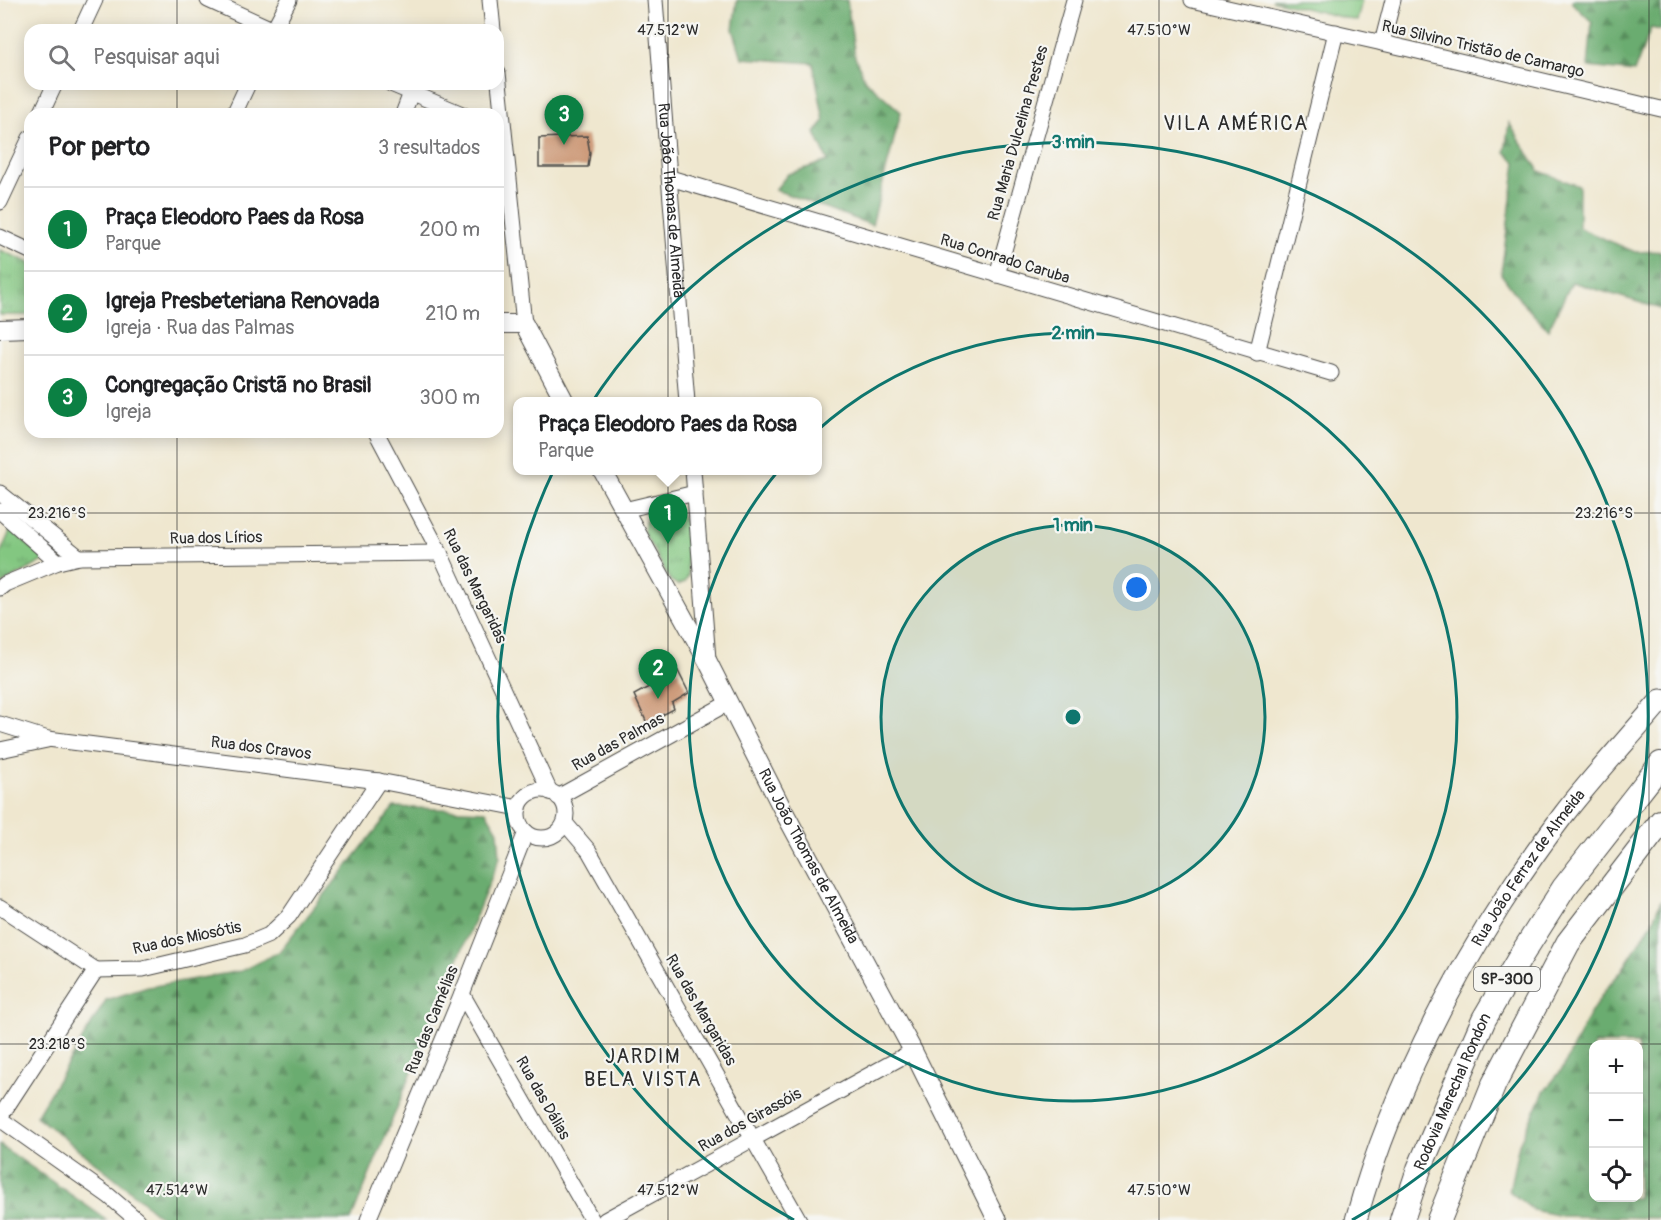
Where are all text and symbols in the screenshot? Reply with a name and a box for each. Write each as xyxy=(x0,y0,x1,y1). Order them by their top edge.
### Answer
street label: Rua Silvino Tristão de Camargo xyxy=(1380,16,1587,82)
text: 47.512°W xyxy=(637,21,699,40)
text: 47.510°W xyxy=(1127,21,1191,40)
search box xyxy=(24,24,504,90)
icon: search xyxy=(45,41,78,74)
text: Pesquisar aqui xyxy=(93,43,219,71)
street label: Rua Maria Dulcelina Prestes xyxy=(983,43,1053,223)
pin: 3 xyxy=(544,96,584,145)
street label: Rua João Thomas de Almeida xyxy=(653,102,689,299)
district label: VILA AMÉRICA xyxy=(1163,111,1309,136)
text: Por perto xyxy=(48,131,150,163)
text: 3 min xyxy=(1051,131,1095,154)
text: 3 resultados xyxy=(378,135,480,160)
text: Praça Eleodoro Paes da Rosa xyxy=(105,203,364,231)
text: 1 xyxy=(64,217,71,242)
text: 200 m xyxy=(419,217,480,242)
street label: Rua Conrado Caruba xyxy=(938,230,1072,288)
text: Parque xyxy=(105,231,161,256)
text: Igreja Presbeteriana Renovada xyxy=(105,287,380,315)
text: 2 xyxy=(62,301,73,326)
text: 210 m xyxy=(425,301,480,326)
text: Igreja · Rua das Palmas xyxy=(105,315,294,340)
text: 2 min xyxy=(1051,322,1095,345)
text: Congregação Cristã no Brasil xyxy=(105,371,372,399)
text: 3 xyxy=(62,385,73,410)
text: 300 m xyxy=(419,385,480,410)
popup xyxy=(513,397,822,475)
text: Igreja xyxy=(105,399,151,424)
text: Praça Eleodoro Paes da Rosa xyxy=(538,410,797,438)
text: Parque xyxy=(538,438,594,463)
pin: 1 xyxy=(648,494,688,544)
text: 23.216°S xyxy=(28,504,86,523)
text: 23.216°S xyxy=(1575,504,1633,523)
text: 1 min xyxy=(1053,514,1093,537)
street label: Rua das Margaridas xyxy=(439,525,511,647)
street label: Rua dos Lírios xyxy=(169,527,263,549)
your location xyxy=(1122,573,1151,602)
pin: 2 xyxy=(638,650,678,699)
centre of rings xyxy=(1063,707,1083,727)
street label: Rua das Palmas xyxy=(568,708,668,776)
street label: Rua dos Cravos xyxy=(210,732,312,764)
street label: Rua João Thomas de Almeida xyxy=(754,765,863,947)
street label: Rua João Ferraz de Almeida xyxy=(1467,785,1589,950)
street label: Rua dos Miosótis xyxy=(131,917,243,959)
street label: Rua das Margaridas xyxy=(661,951,741,1069)
street label: Rua das Camélias xyxy=(401,963,463,1077)
road number: SP-300 xyxy=(1474,967,1540,991)
street label: Rodovia Marechal Rondon xyxy=(1410,1009,1495,1173)
text: 23.218°S xyxy=(29,1035,85,1054)
map controls xyxy=(1589,1040,1643,1202)
button: + xyxy=(1589,1040,1643,1094)
district label: JARDIM BELA VISTA xyxy=(584,1044,702,1092)
street label: Rua das Dálias xyxy=(511,1053,575,1143)
street label: Rua dos Girassóis xyxy=(695,1083,805,1157)
button: − xyxy=(1589,1094,1643,1148)
button: locate xyxy=(1589,1148,1643,1202)
text: 47.514°W xyxy=(146,1181,208,1200)
text: 47.512°W xyxy=(637,1181,699,1200)
text: 47.510°W xyxy=(1127,1181,1191,1200)

